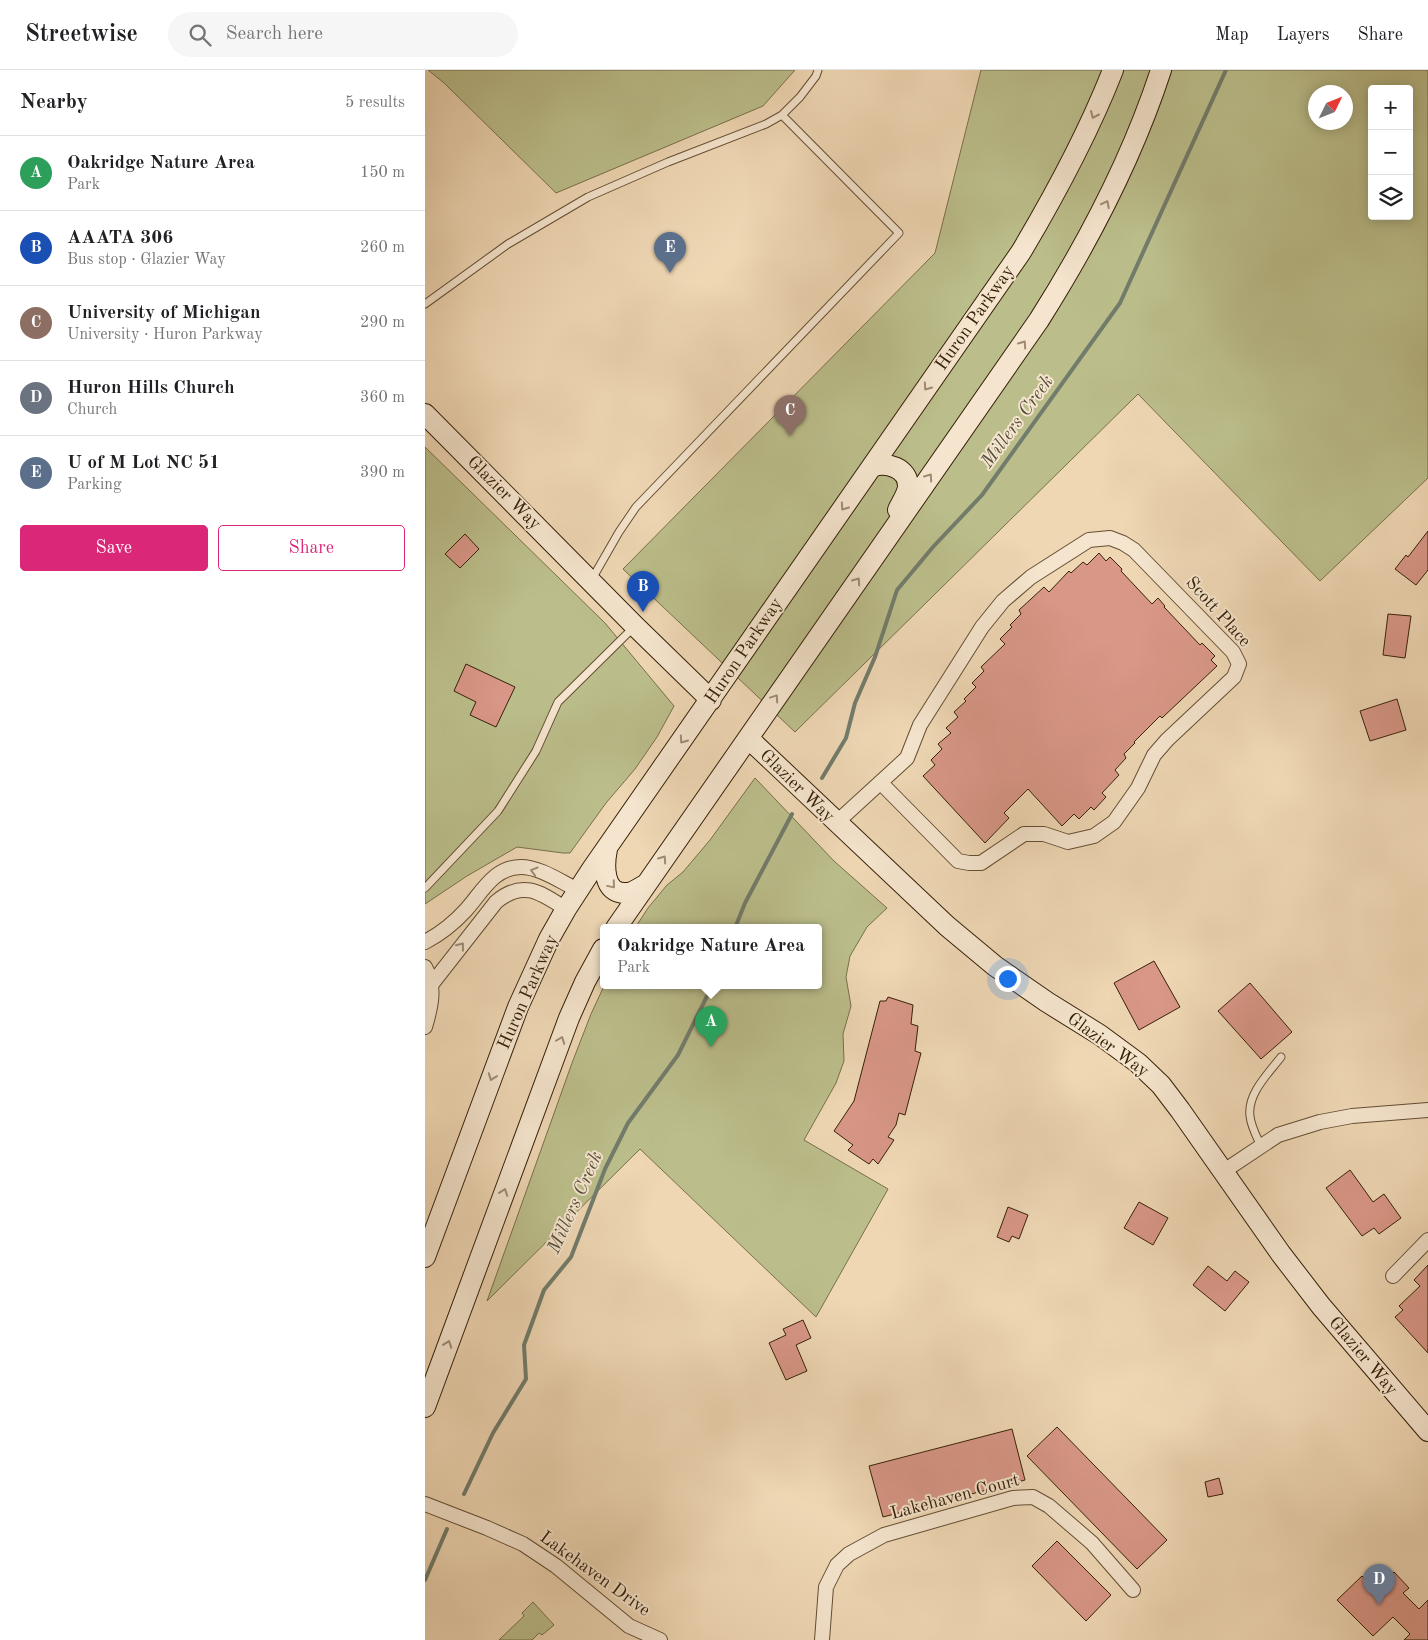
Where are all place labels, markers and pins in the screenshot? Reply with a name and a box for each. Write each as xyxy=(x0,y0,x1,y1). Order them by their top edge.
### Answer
pin: E xyxy=(654,232,686,273)
pin: C xyxy=(774,395,806,436)
pin: B xyxy=(627,571,659,612)
pin: A xyxy=(695,1006,727,1047)
pin: D xyxy=(1363,1564,1395,1605)

